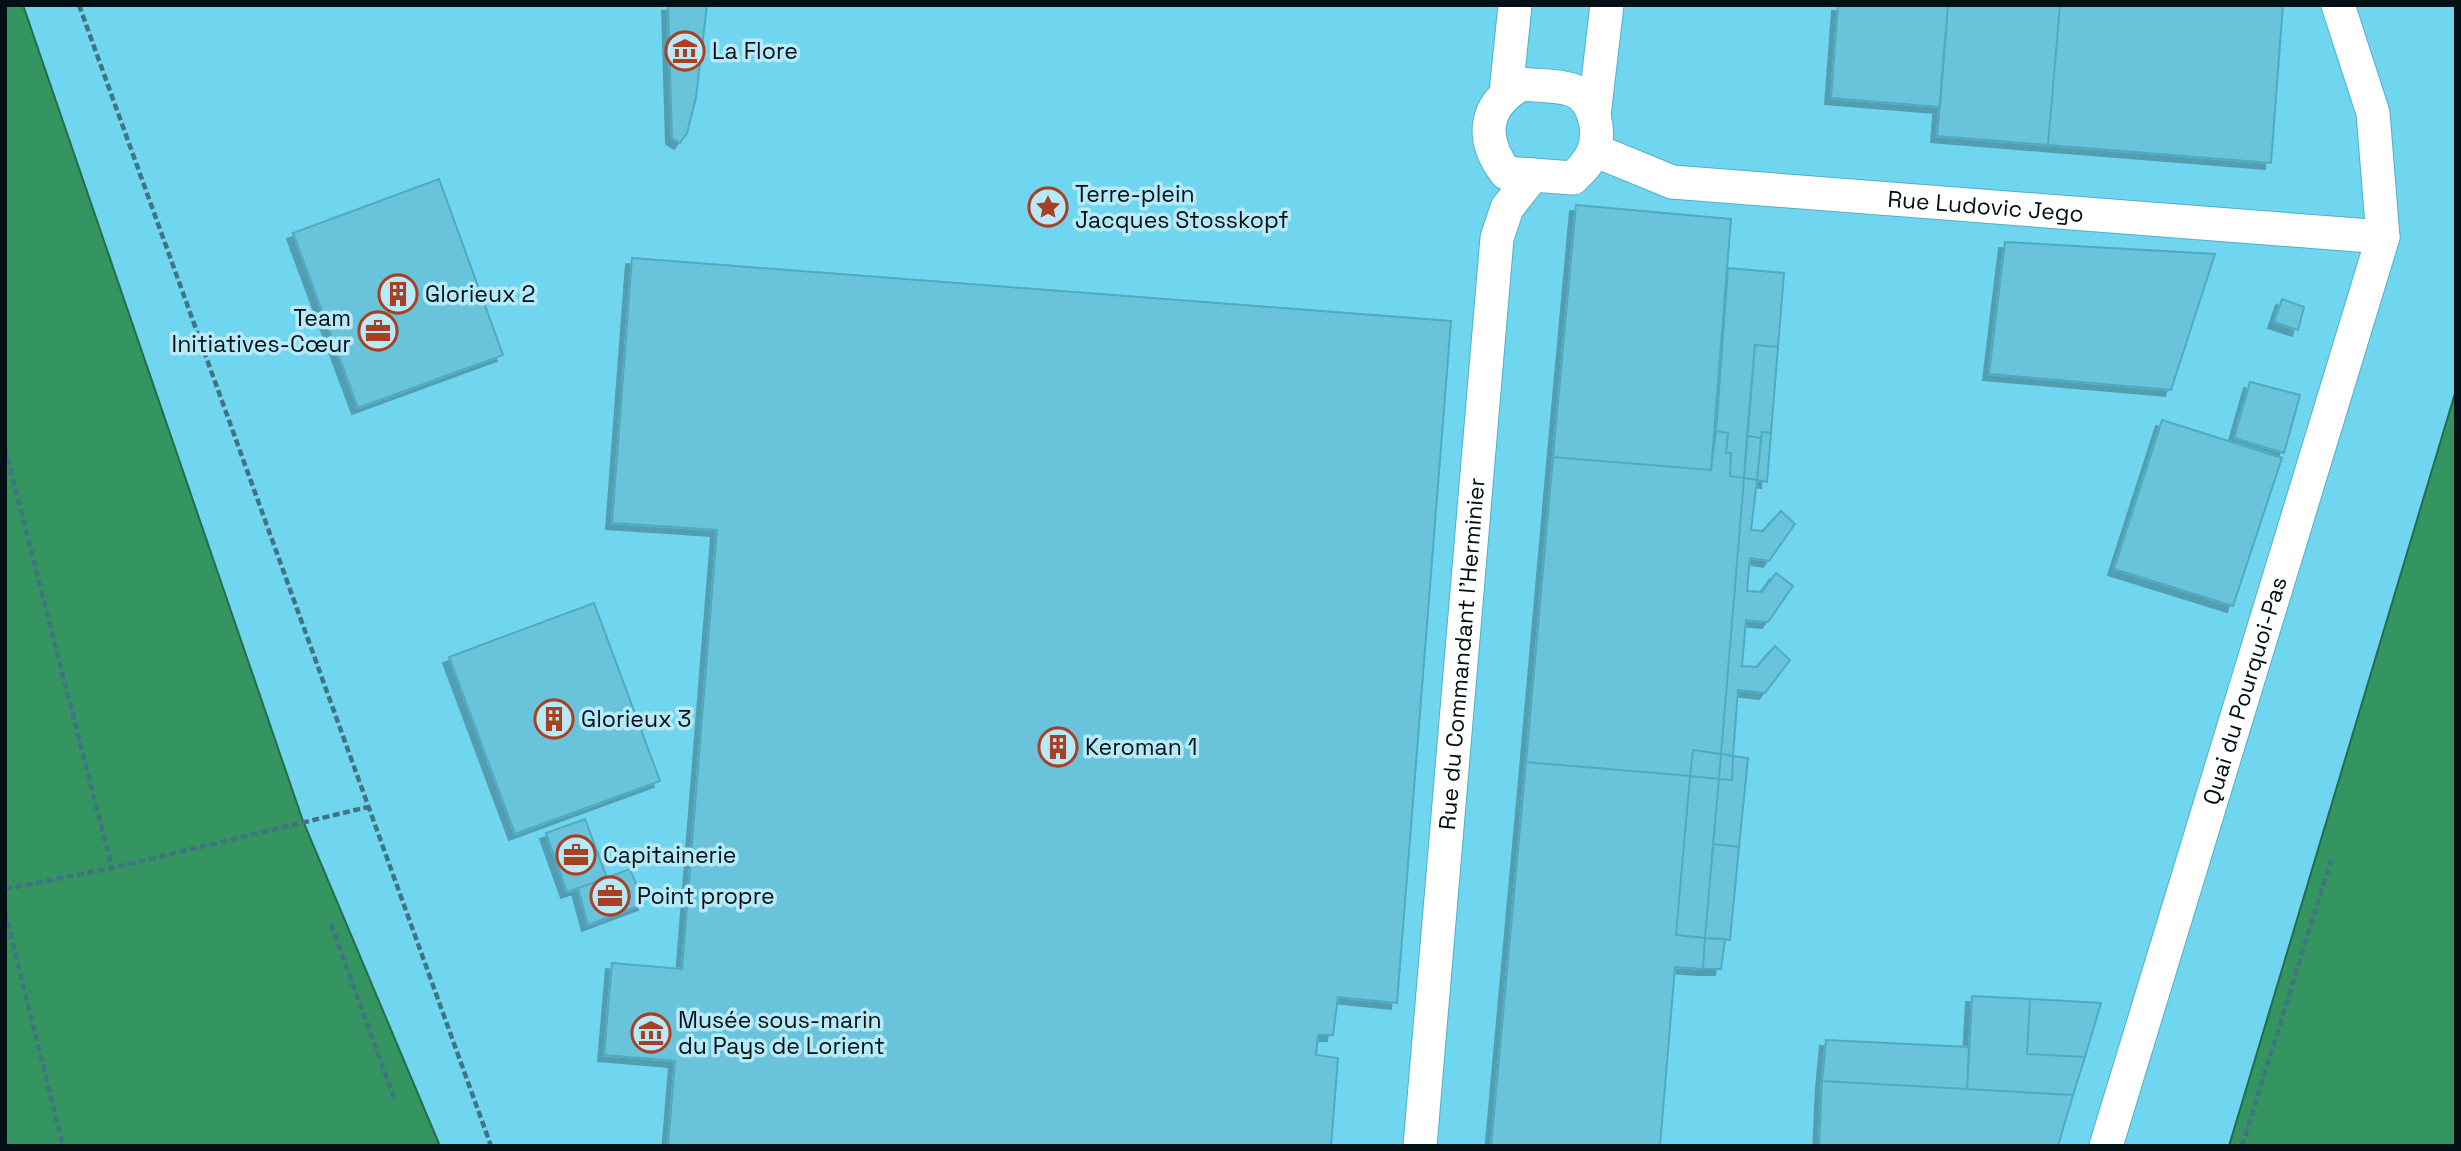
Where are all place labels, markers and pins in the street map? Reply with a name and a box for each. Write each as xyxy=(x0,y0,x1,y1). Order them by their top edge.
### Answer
museum icon: La Flore xyxy=(664,30,706,72)
place label: La Flore xyxy=(712,36,798,66)
place label: Terre-plein Jacques Stosskopf xyxy=(1075,179,1289,235)
place icon: Terre-plein Jacques Stosskopf xyxy=(1027,186,1069,228)
building icon: Glorieux 2 xyxy=(377,273,419,315)
place label: Glorieux 2 xyxy=(425,279,535,309)
place label: Team Initiatives-Cœur xyxy=(172,303,351,359)
office icon: Team Initiatives-Cœur xyxy=(357,310,399,352)
building icon: Glorieux 3 xyxy=(533,698,575,740)
place label: Glorieux 3 xyxy=(581,704,691,734)
building icon: Keroman 1 xyxy=(1037,726,1079,768)
place label: Keroman 1 xyxy=(1085,732,1197,762)
office icon: Capitainerie xyxy=(555,834,597,876)
place label: Capitainerie xyxy=(603,840,736,870)
office icon: Point propre xyxy=(589,875,631,917)
place label: Point propre xyxy=(637,881,775,911)
place label: Musée sous-marin du Pays de Lorient xyxy=(678,1005,885,1061)
museum icon: Musée sous-marin du Pays de Lorient xyxy=(630,1012,672,1054)

